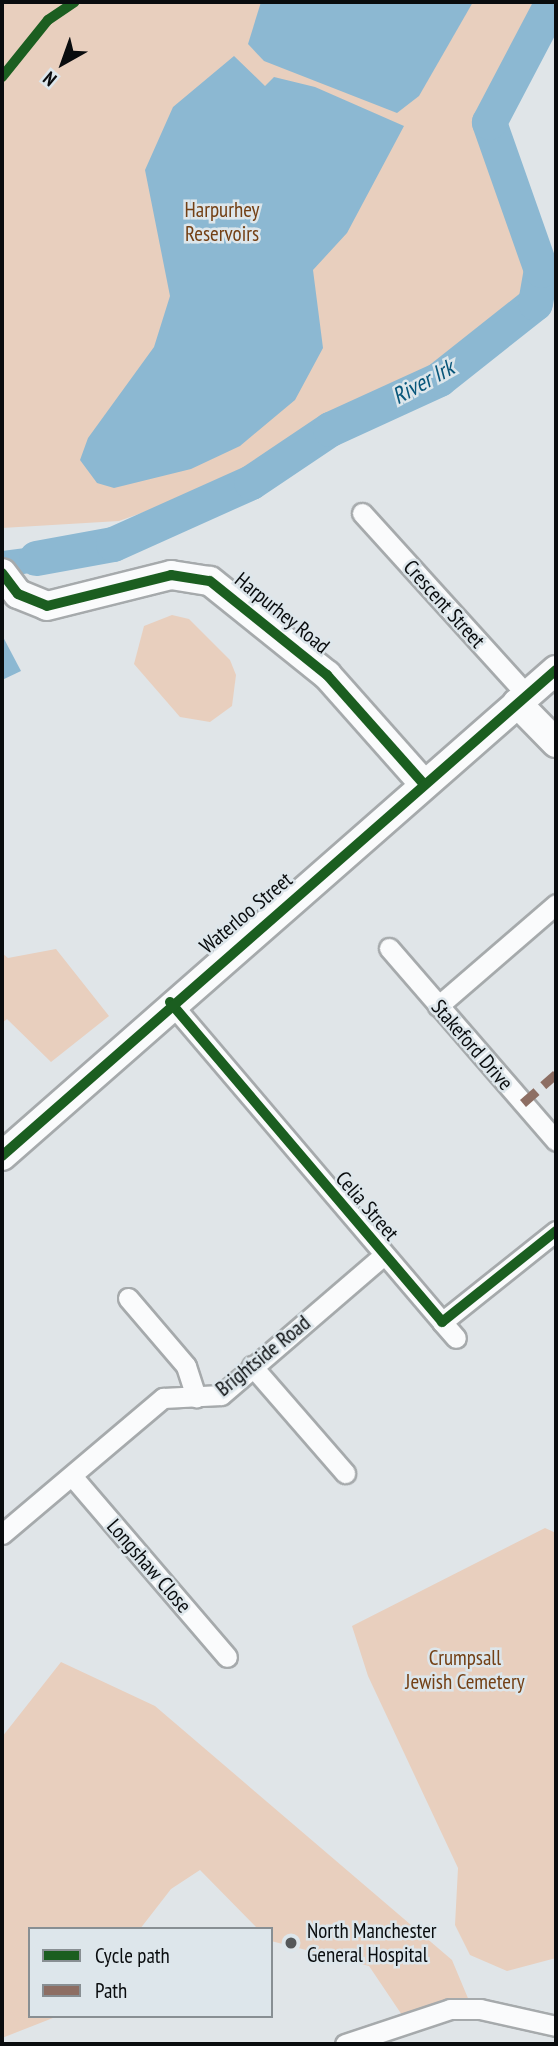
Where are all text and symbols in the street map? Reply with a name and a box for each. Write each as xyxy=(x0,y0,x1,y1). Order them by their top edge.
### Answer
north arrow xyxy=(28,28,98,98)
text: N xyxy=(38,67,61,92)
park label: Harpurhey Reservoirs xyxy=(185,197,259,247)
water label: River Irk xyxy=(387,354,459,410)
street label: Crescent Street xyxy=(398,555,490,653)
street label: Harpurhey Road xyxy=(229,567,335,659)
street label: Waterloo Street xyxy=(195,867,297,959)
street label: Stakeford Drive xyxy=(426,995,518,1095)
street label: Celia Street xyxy=(330,1166,404,1246)
street label: Brightside Road xyxy=(211,1310,315,1402)
street label: Longshaw Close xyxy=(101,1514,197,1618)
park label: Crumpsall Jewish Cemetery xyxy=(405,1645,525,1695)
place label: North Manchester General Hospital xyxy=(307,1918,437,1968)
legend xyxy=(28,1927,273,2018)
marker: North Manchester General Hospital xyxy=(281,1933,301,1953)
text: Cycle path xyxy=(95,1942,170,1969)
text: Path xyxy=(95,1977,127,2004)

